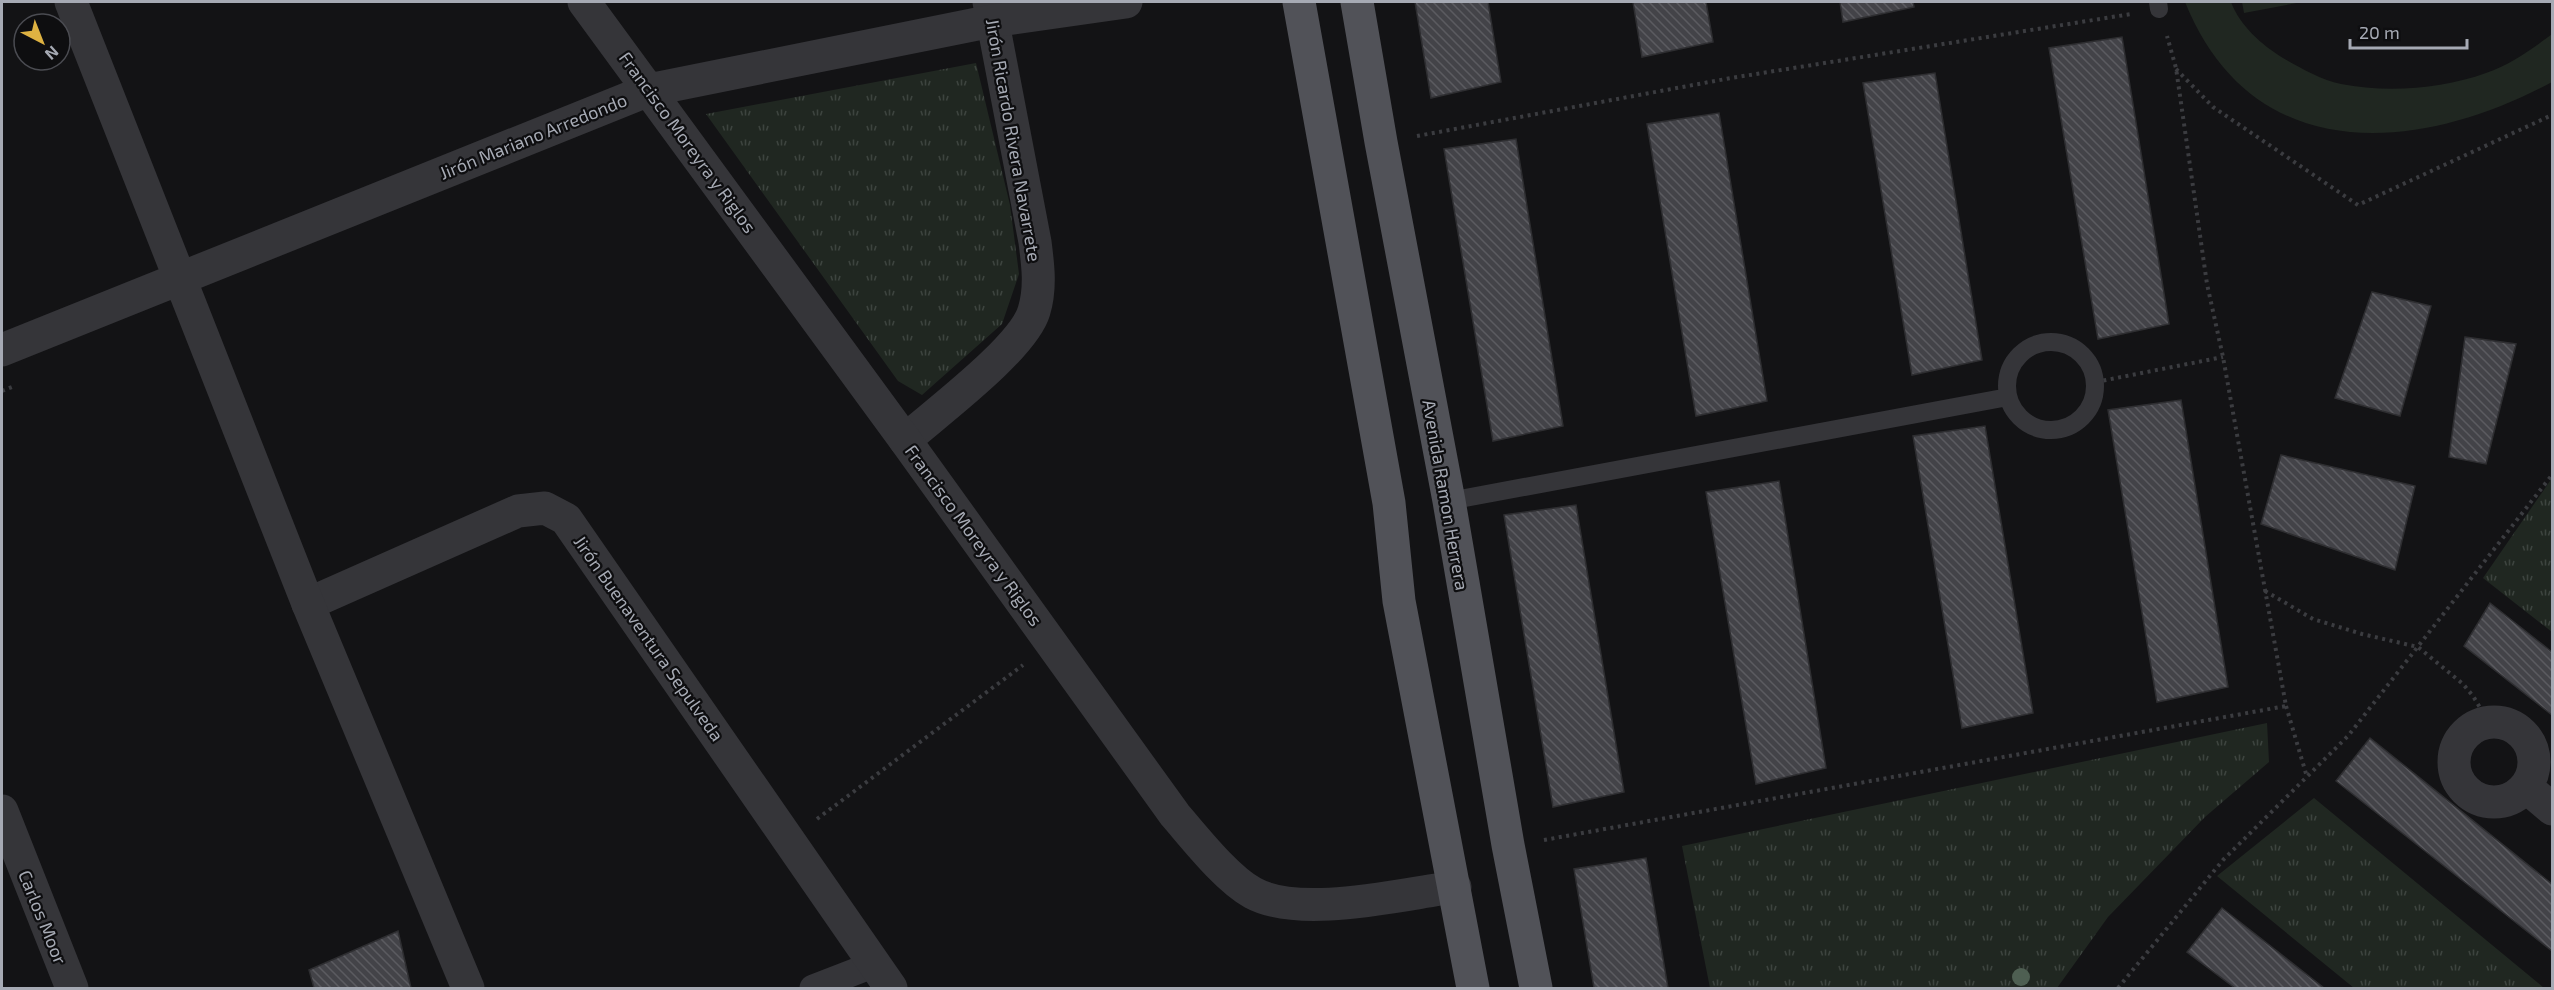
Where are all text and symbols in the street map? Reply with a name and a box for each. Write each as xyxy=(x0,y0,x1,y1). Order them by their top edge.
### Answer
north arrow xyxy=(12,12,72,72)
scale bar xyxy=(2350,12,2467,50)
street label: Jirón Ricardo Rivera Navarrete xyxy=(982,17,1046,263)
text: 20 m xyxy=(2359,21,2400,43)
text: N xyxy=(42,43,63,64)
street label: Francisco Moreyra y Riglos xyxy=(615,47,761,237)
street label: Jirón Mariano Arredondo xyxy=(436,88,630,184)
street label: Avenida Ramon Herrera xyxy=(1418,398,1474,592)
street label: Francisco Moreyra y Riglos xyxy=(901,440,1047,630)
street label: Jirón Buenaventura Sepulveda xyxy=(569,531,729,745)
street label: Carlos Moor xyxy=(14,867,72,967)

